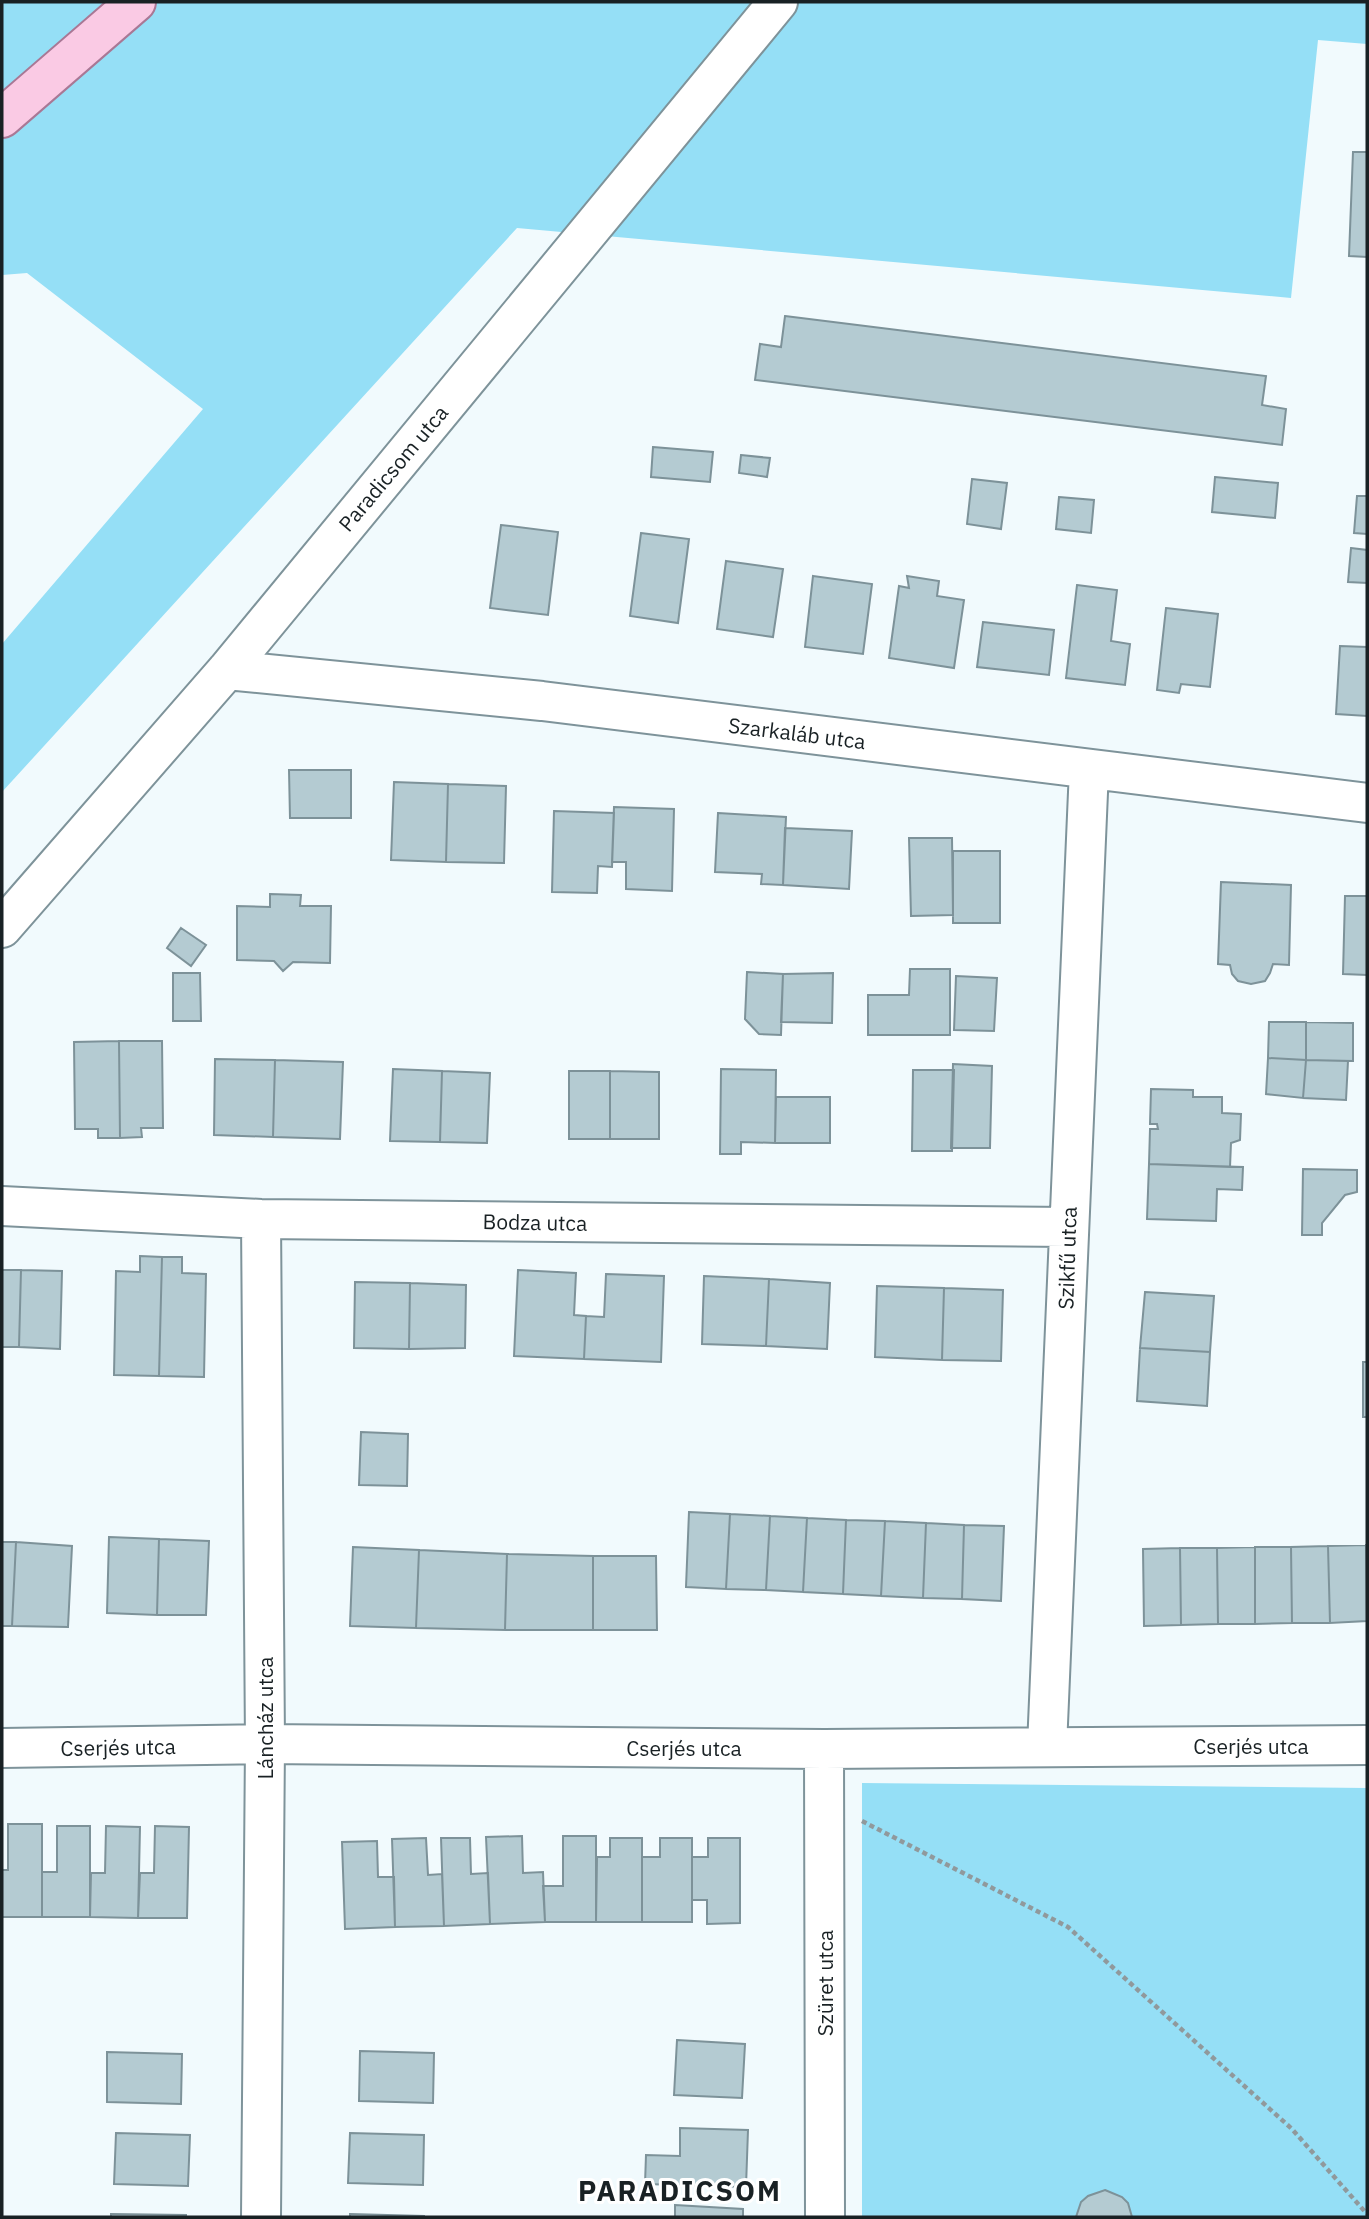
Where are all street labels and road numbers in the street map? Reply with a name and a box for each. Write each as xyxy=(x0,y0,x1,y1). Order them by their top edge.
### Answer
street label: Paradicsom utca xyxy=(332,399,454,537)
street label: Szarkaláb utca xyxy=(727,711,867,755)
street label: Szikfű utca xyxy=(1051,1206,1083,1310)
street label: Bodza utca xyxy=(482,1207,588,1237)
street label: Láncház utca xyxy=(251,1656,279,1780)
street label: Cserjés utca xyxy=(60,1732,176,1762)
street label: Cserjés utca xyxy=(1193,1732,1309,1760)
street label: Cserjés utca xyxy=(626,1734,742,1762)
street label: Szüret utca xyxy=(811,1930,839,2036)

